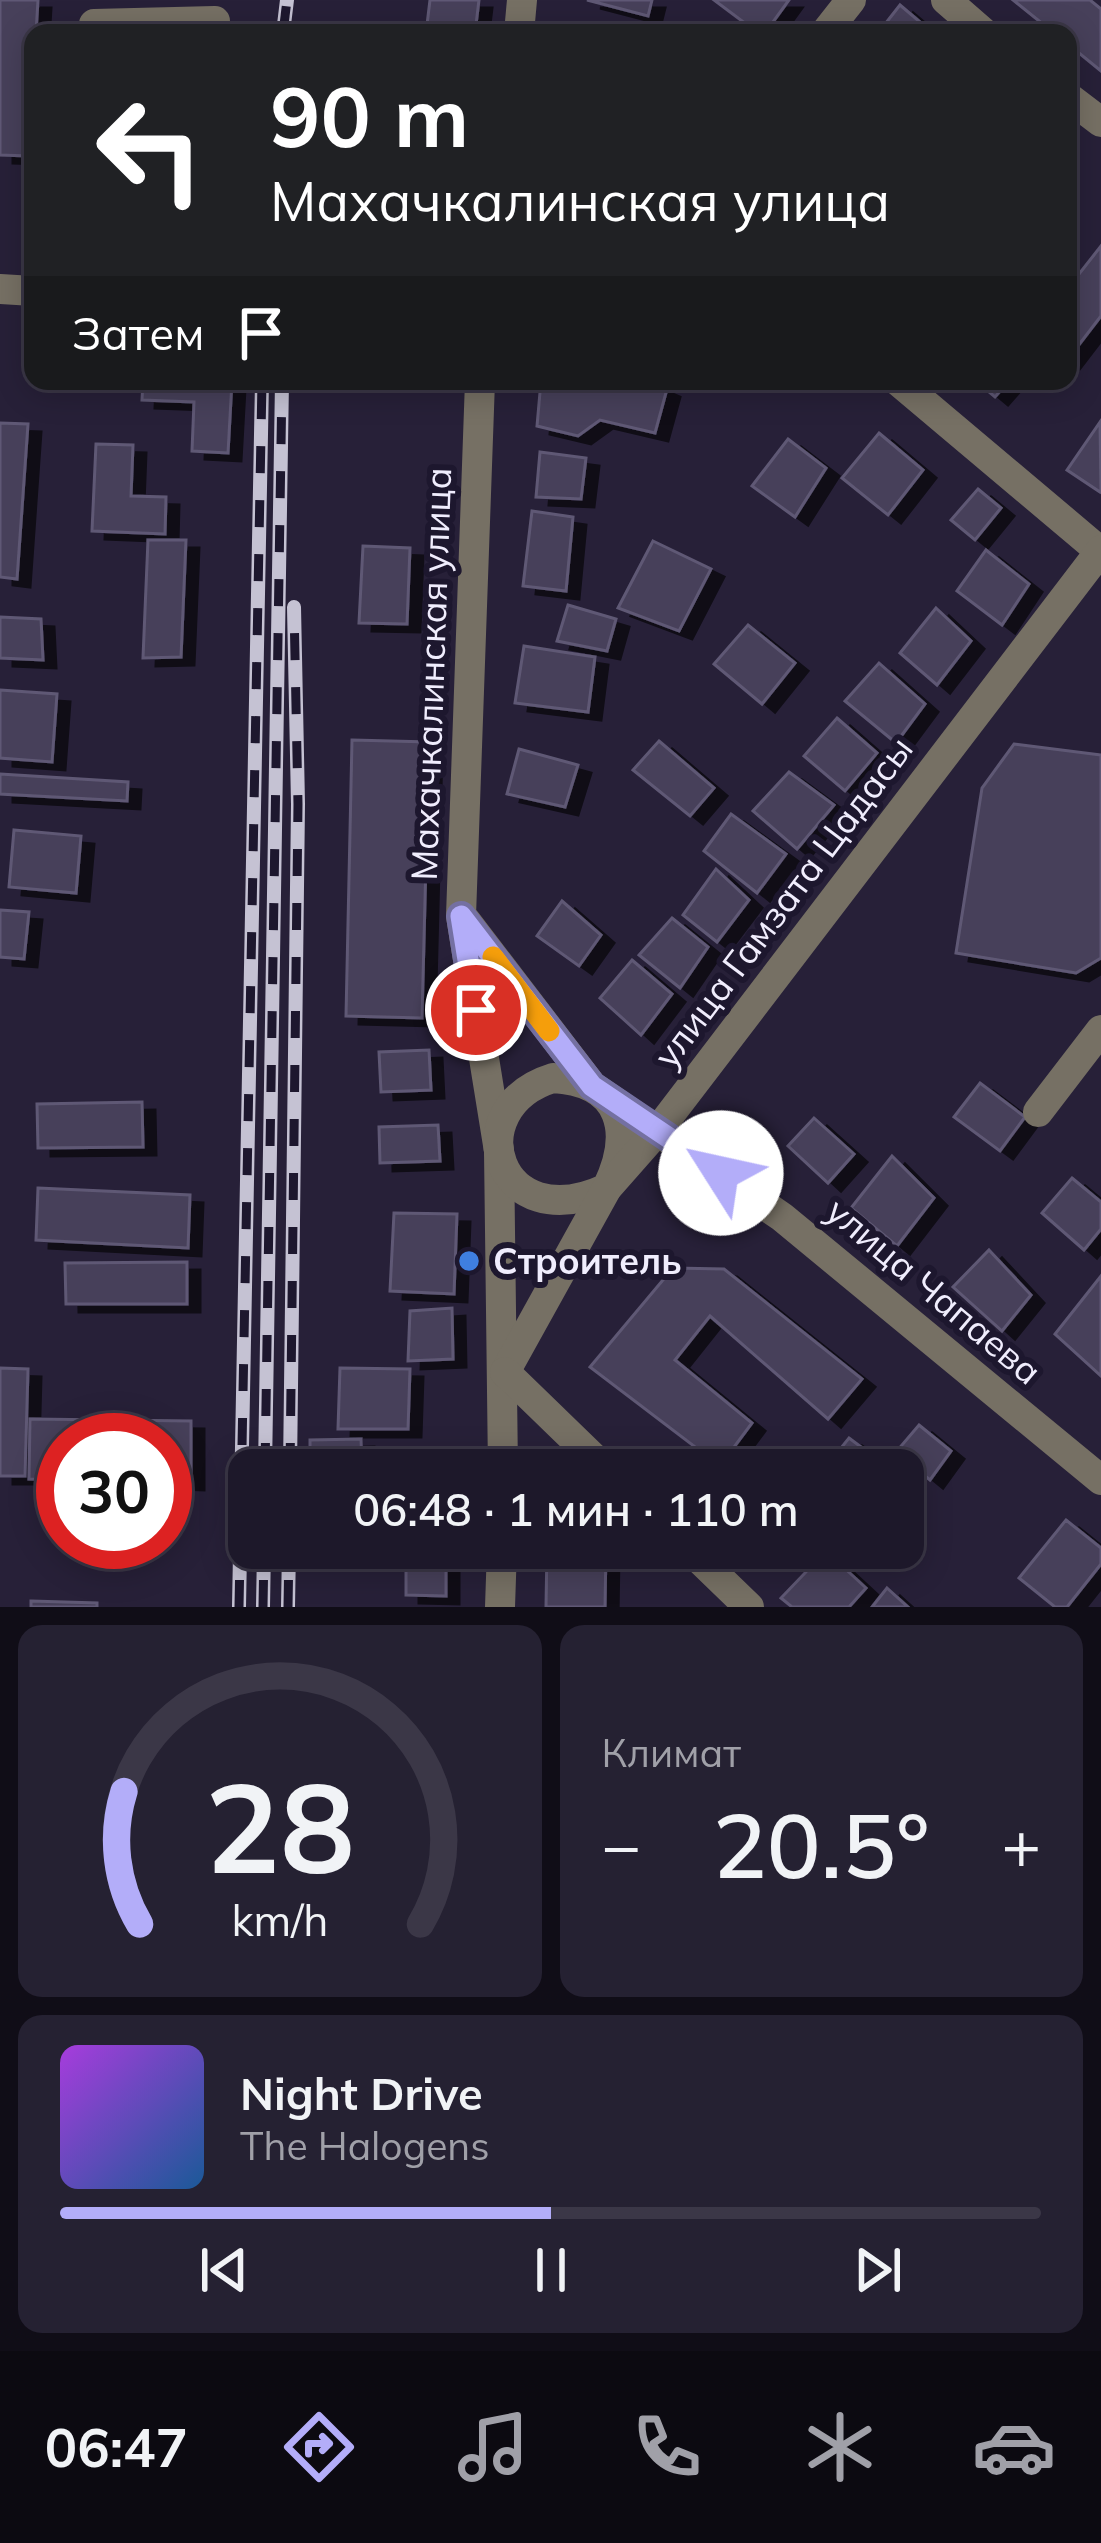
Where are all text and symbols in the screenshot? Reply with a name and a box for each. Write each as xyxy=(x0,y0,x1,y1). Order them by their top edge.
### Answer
text: 90 m xyxy=(270,63,469,168)
icon: left xyxy=(72,72,228,228)
text: Махачкалинская улица xyxy=(270,167,890,235)
icon: arrive xyxy=(228,300,294,366)
text: Затем xyxy=(72,305,204,361)
street label: Махачкалинская улица xyxy=(401,467,460,881)
street label: улица Гамзата Цадасы xyxy=(643,727,922,1076)
pin xyxy=(425,959,527,1061)
icon: arrive xyxy=(443,977,509,1043)
position arrow xyxy=(658,1110,784,1236)
street label: улица Чапаева xyxy=(818,1188,1051,1394)
place label: Строитель xyxy=(493,1238,682,1283)
marker: Строитель xyxy=(456,1248,482,1274)
speed limit sign: 30 xyxy=(36,1413,192,1569)
text: 06:48 · 1 мин · 110 m xyxy=(353,1481,799,1537)
text: Климат xyxy=(602,1728,741,1777)
text: 28 xyxy=(205,1748,355,1904)
text: 20.5° xyxy=(713,1788,930,1901)
text: − xyxy=(602,1803,641,1886)
text: + xyxy=(1001,1803,1041,1886)
text: km/h xyxy=(231,1893,328,1947)
text: Night Drive xyxy=(240,2065,483,2121)
text: The Halogens xyxy=(240,2121,490,2170)
icon: previous xyxy=(191,2237,257,2303)
icon: pause xyxy=(518,2237,584,2303)
icon: next xyxy=(845,2237,911,2303)
icon: directions xyxy=(277,2405,361,2489)
icon: music xyxy=(451,2405,535,2489)
icon: phone xyxy=(625,2405,709,2489)
icon: climate xyxy=(798,2405,882,2489)
icon: car xyxy=(972,2405,1056,2489)
text: 06:47 xyxy=(45,2413,188,2481)

